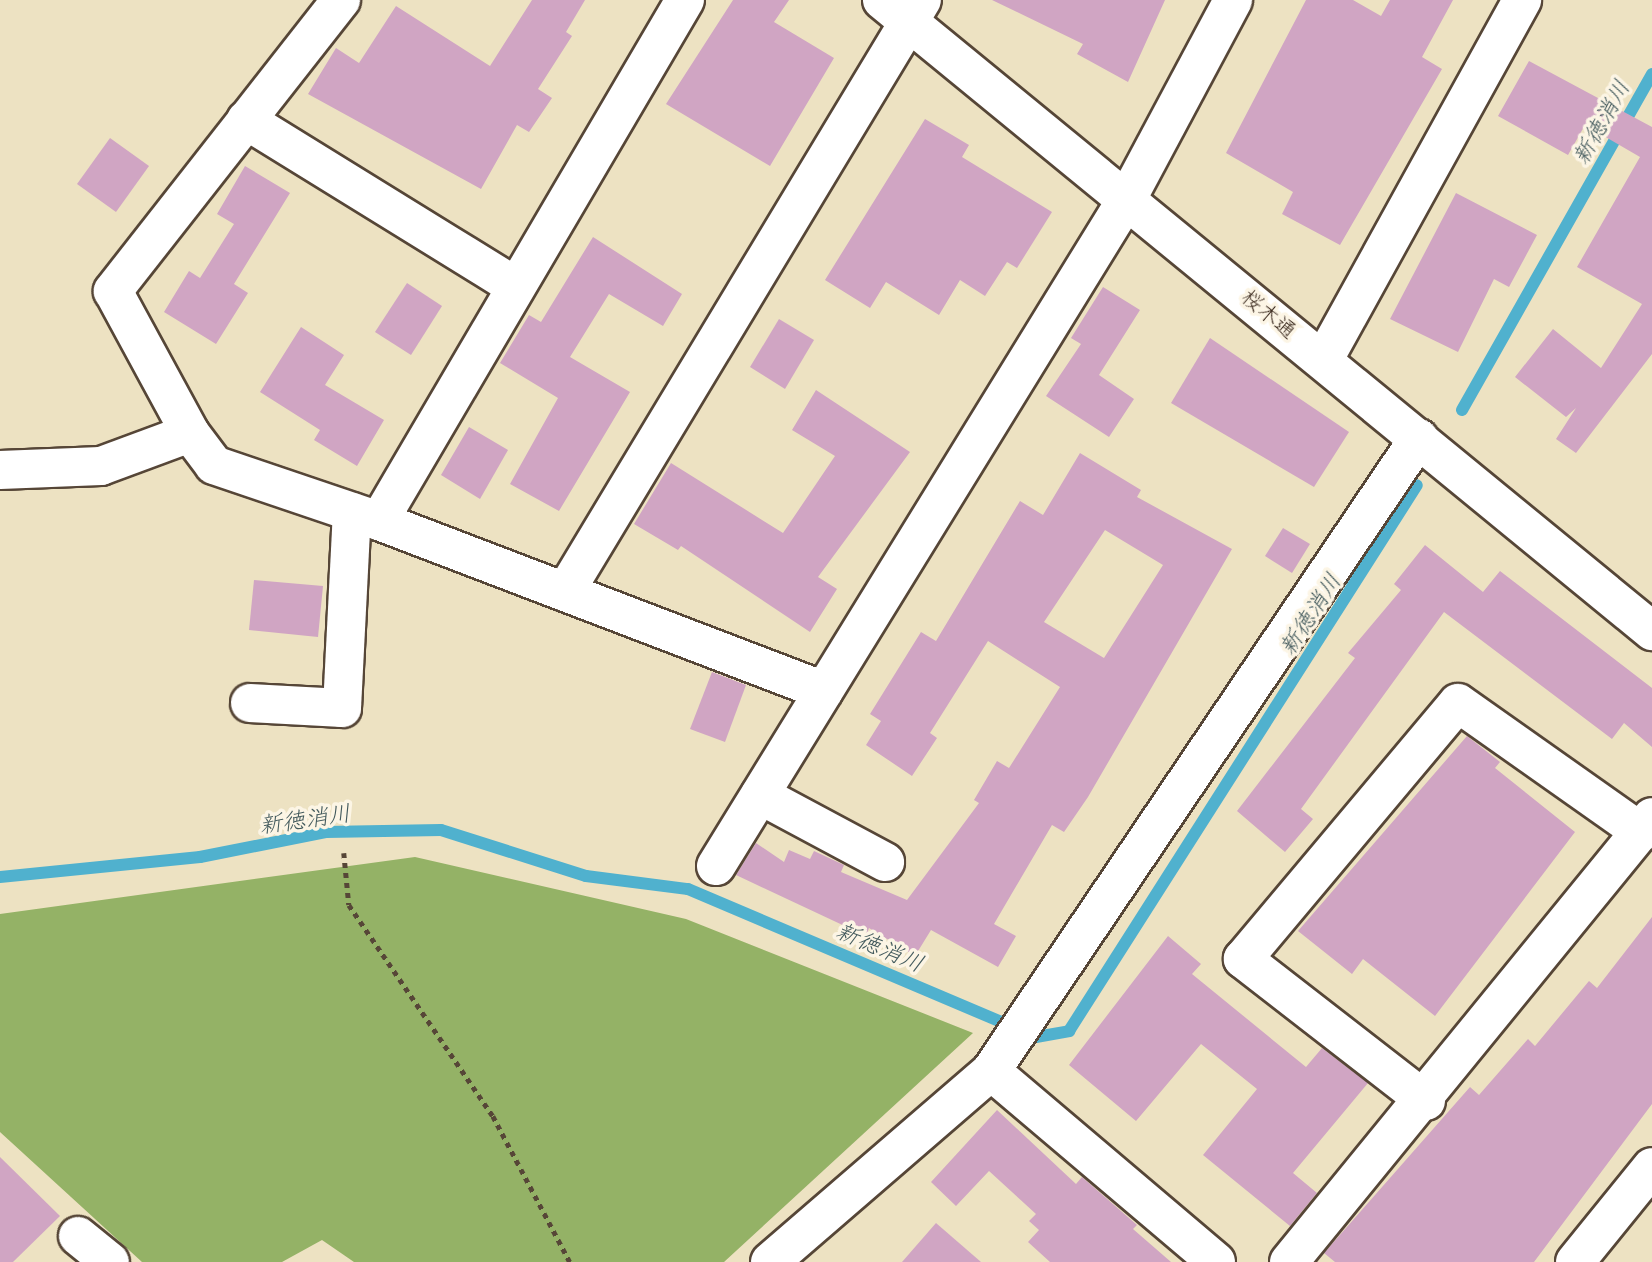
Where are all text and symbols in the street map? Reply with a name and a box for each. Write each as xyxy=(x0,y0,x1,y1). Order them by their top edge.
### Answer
water label: 新徳消川 xyxy=(1567,75,1635,169)
street label: 桜木通 xyxy=(1237,284,1301,344)
water label: 新徳消川 xyxy=(1273,568,1347,660)
water label: 新徳消川 xyxy=(258,799,352,839)
water label: 新徳消川 xyxy=(832,916,928,978)

